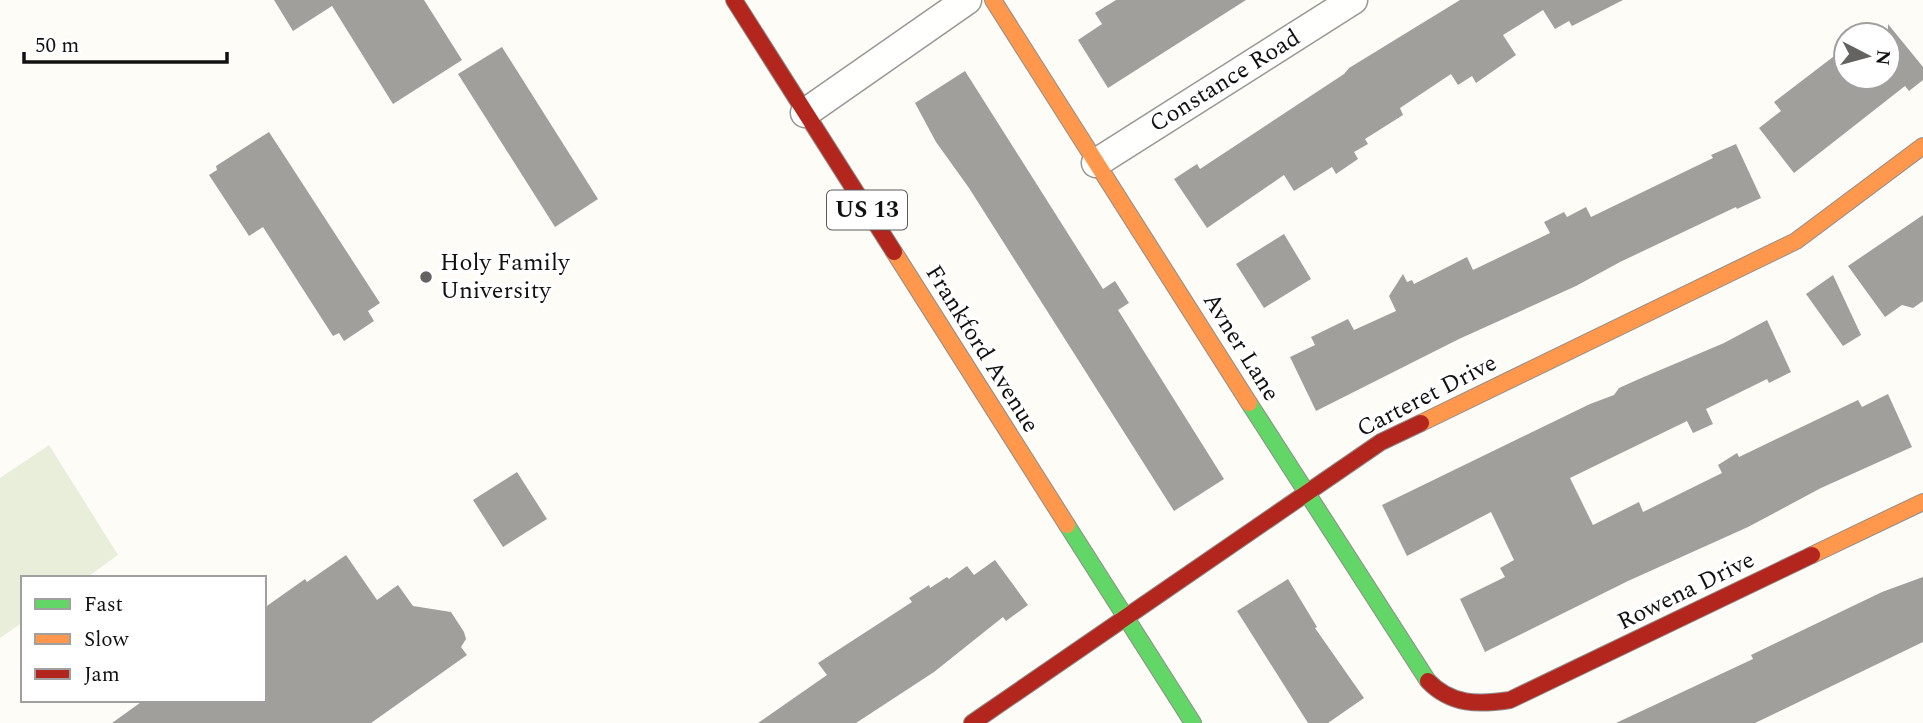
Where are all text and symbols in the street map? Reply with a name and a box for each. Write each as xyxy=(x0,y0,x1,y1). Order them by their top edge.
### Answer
street label: Constance Road xyxy=(1143,20,1307,142)
scale bar xyxy=(24,21,228,65)
north arrow xyxy=(1832,21,1902,91)
text: 50 m xyxy=(35,30,79,62)
text: N xyxy=(1867,48,1898,67)
road number: US 13 xyxy=(827,190,907,230)
place label: Holy Family University xyxy=(440,245,571,309)
street label: Frankford Avenue xyxy=(916,258,1048,440)
marker: Holy Family University xyxy=(418,269,434,285)
street label: Avner Lane xyxy=(1193,286,1289,408)
street label: Carteret Drive xyxy=(1351,345,1503,447)
street label: Rowena Drive xyxy=(1611,542,1761,640)
legend xyxy=(21,576,266,702)
text: Fast xyxy=(84,589,123,621)
text: Slow xyxy=(84,624,130,656)
text: Jam xyxy=(84,659,120,691)

